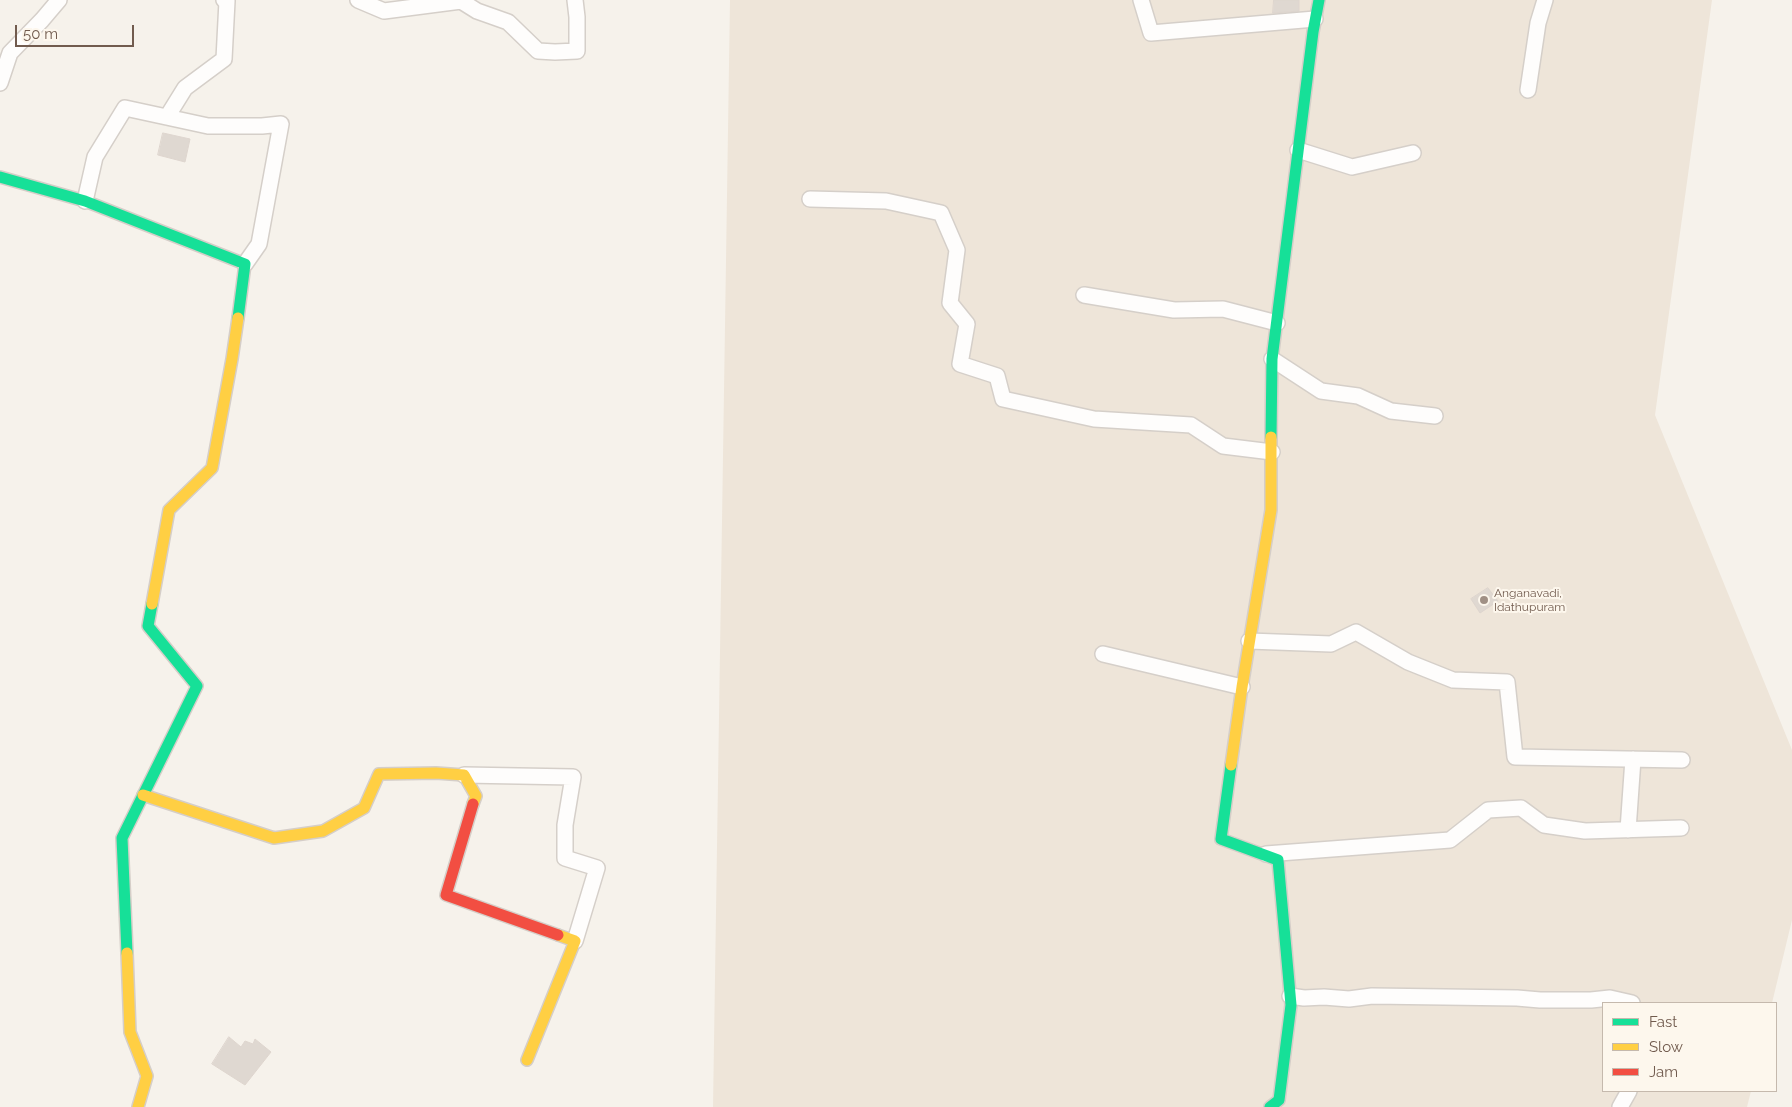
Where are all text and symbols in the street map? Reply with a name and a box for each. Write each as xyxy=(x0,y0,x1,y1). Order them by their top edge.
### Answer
scale bar xyxy=(18,15,136,47)
text: 50 m xyxy=(23,25,58,43)
place label: Anganavadi, Idathupuram xyxy=(1494,586,1565,614)
marker: Anganavadi, Idathupuram xyxy=(1478,594,1490,606)
legend xyxy=(1602,1002,1777,1092)
text: Fast xyxy=(1649,1013,1677,1031)
text: Slow xyxy=(1649,1038,1683,1056)
text: Jam xyxy=(1649,1063,1678,1081)

